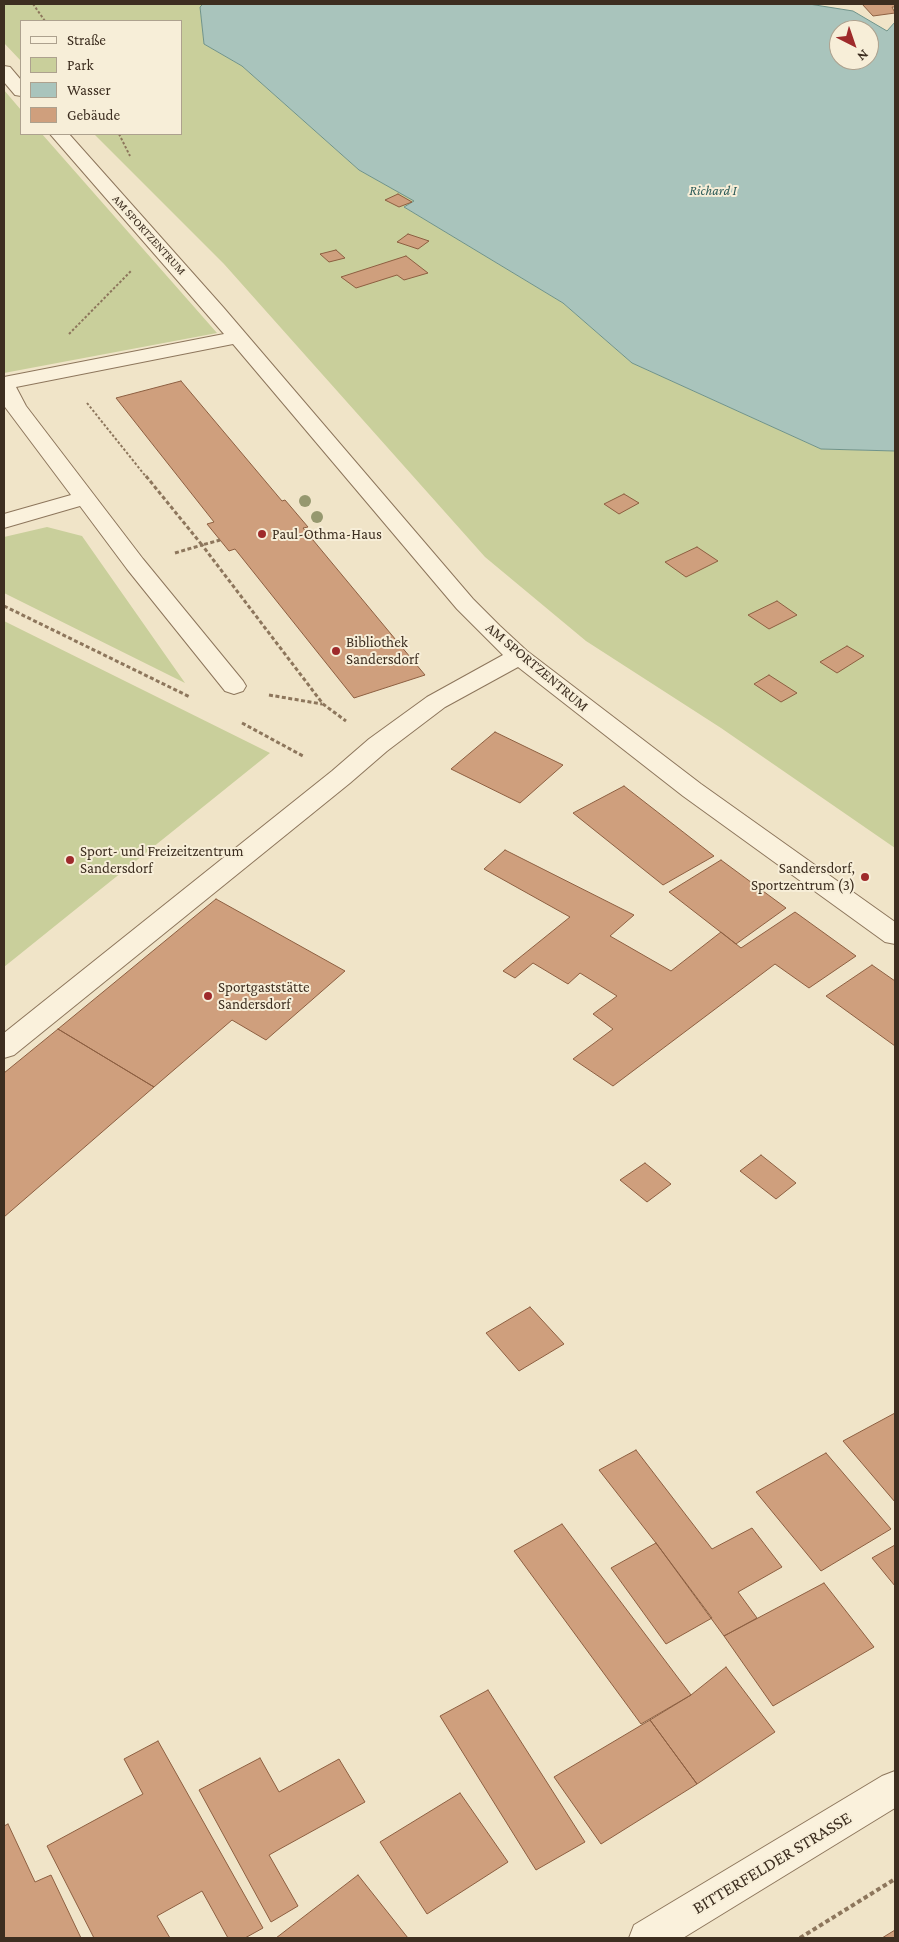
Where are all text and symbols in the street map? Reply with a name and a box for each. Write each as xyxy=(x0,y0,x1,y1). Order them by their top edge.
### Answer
legend xyxy=(20,20,182,135)
north arrow xyxy=(829,20,879,70)
text: Straße xyxy=(67,32,106,48)
text: N xyxy=(854,46,872,65)
text: Park xyxy=(67,57,94,73)
text: Wasser xyxy=(67,82,111,98)
text: Gebäude xyxy=(67,107,120,123)
water label: Richard I xyxy=(689,183,737,199)
street label: AM SPORTZENTRUM xyxy=(109,192,189,278)
place label: Paul-Othma-Haus xyxy=(272,525,382,543)
marker: Paul-Othma-Haus xyxy=(256,528,268,540)
street label: AM SPORTZENTRUM xyxy=(482,619,592,715)
place label: Bibliothek Sandersdorf xyxy=(346,633,419,668)
marker: Bibliothek Sandersdorf xyxy=(330,645,342,657)
place label: Sport- und Freizeitzentrum Sandersdorf xyxy=(80,842,243,877)
marker: Sport- und Freizeitzentrum Sandersdorf xyxy=(64,854,76,866)
place label: Sandersdorf, Sportzentrum (3) xyxy=(751,859,855,894)
marker: Sandersdorf, Sportzentrum (3) xyxy=(859,871,871,883)
place label: Sportgaststätte Sandersdorf xyxy=(218,978,309,1013)
marker: Sportgaststätte Sandersdorf xyxy=(202,990,214,1002)
street label: BITTERFELDER STRASSE xyxy=(689,1807,855,1919)

